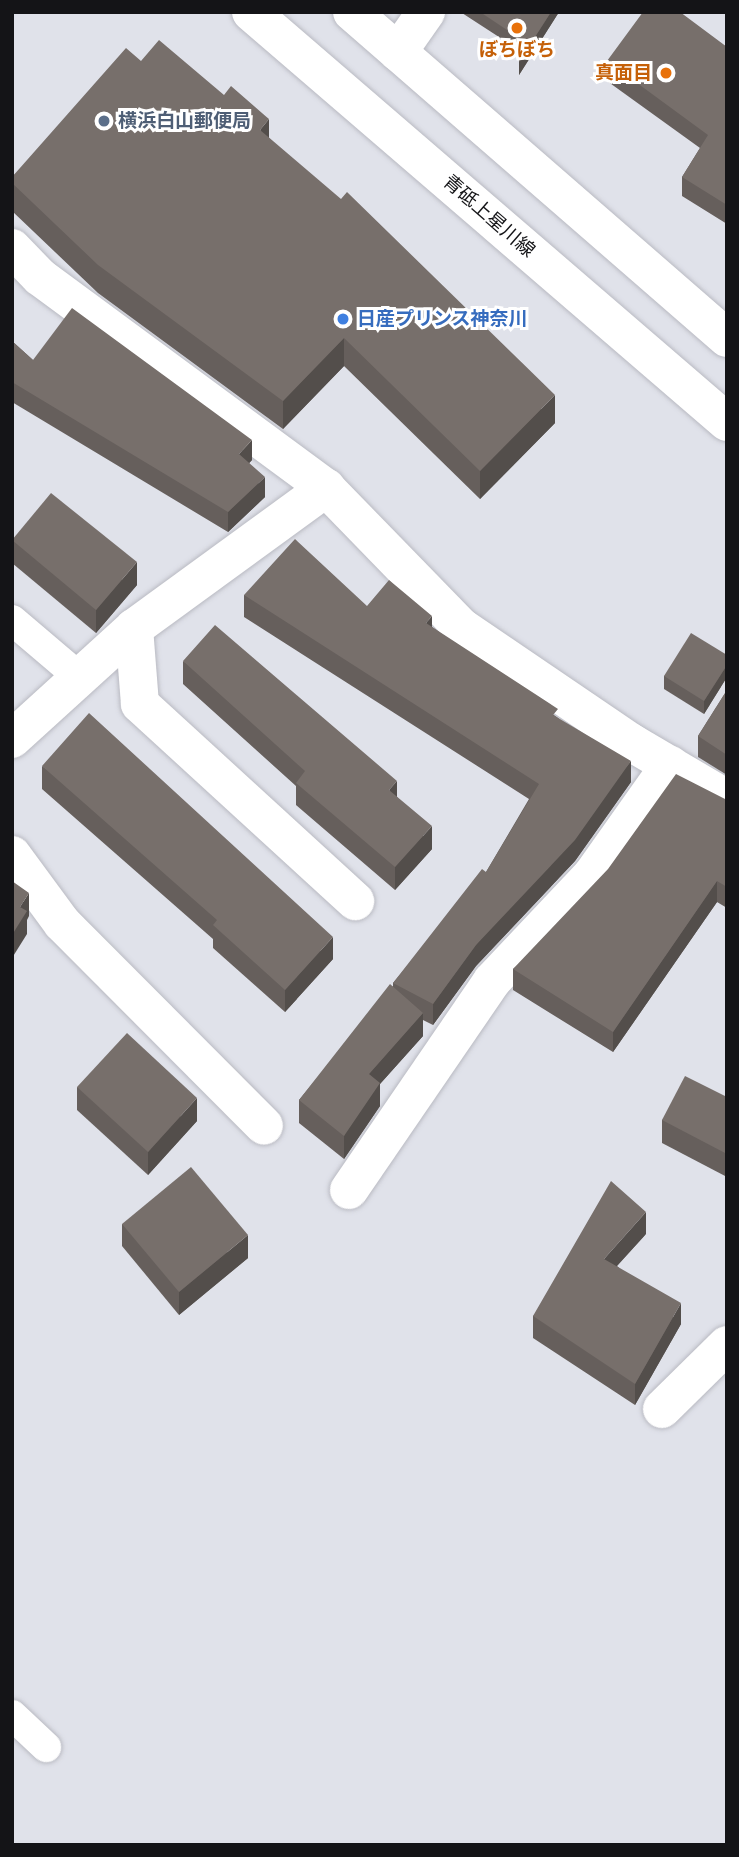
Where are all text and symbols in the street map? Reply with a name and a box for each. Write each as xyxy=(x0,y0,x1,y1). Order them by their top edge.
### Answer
marker: ぼちぼち xyxy=(509,20,525,36)
place label: ぼちぼち xyxy=(479,39,555,61)
place label: 真面目 xyxy=(595,62,652,84)
marker: 真面目 xyxy=(658,65,674,81)
place label: 横浜白山郵便局 xyxy=(118,110,251,132)
marker: 横浜白山郵便局 xyxy=(96,113,112,129)
street label: 青砥上星川線 xyxy=(439,170,539,262)
place label: 日産プリンス神奈川 xyxy=(357,308,528,330)
marker: 日産プリンス神奈川 xyxy=(335,311,351,327)

